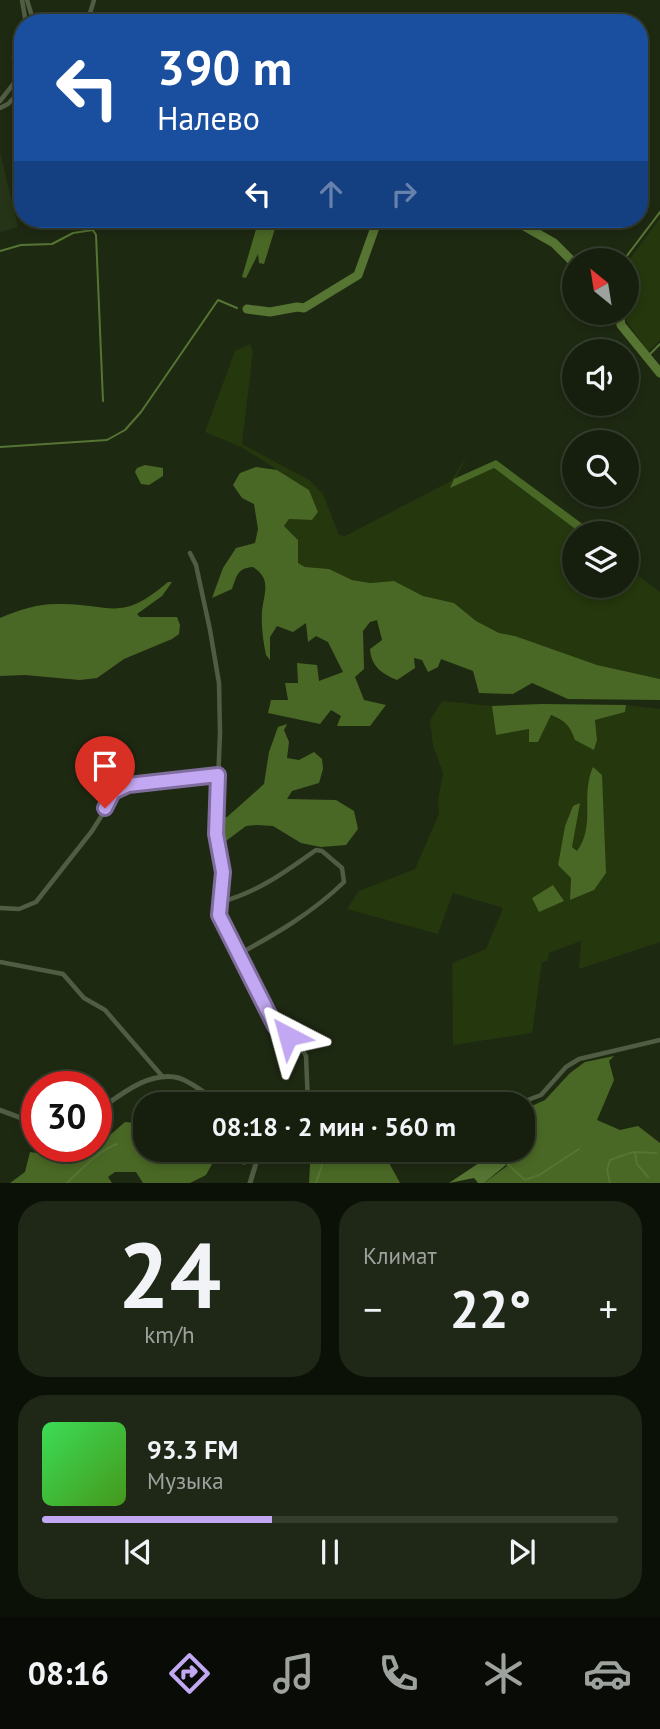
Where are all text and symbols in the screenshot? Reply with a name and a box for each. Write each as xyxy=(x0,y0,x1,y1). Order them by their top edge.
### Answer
text: 390 m xyxy=(157,35,292,99)
icon: left xyxy=(42,42,133,133)
text: Налево xyxy=(157,97,260,139)
icon: left xyxy=(239,175,277,213)
icon: ahead xyxy=(312,175,350,213)
icon: right xyxy=(385,175,423,213)
north arrow xyxy=(562,248,639,326)
map controls xyxy=(562,248,639,598)
button: sound xyxy=(562,339,639,416)
button: search xyxy=(562,430,639,507)
button: layers xyxy=(562,521,639,598)
pin xyxy=(75,736,135,808)
icon: arrive xyxy=(86,747,124,785)
position arrow xyxy=(251,999,325,1073)
speed limit sign: 30 xyxy=(21,1071,112,1162)
text: 08:18 · 2 мин · 560 m xyxy=(212,1110,456,1143)
text: 24 xyxy=(118,1215,221,1333)
text: Климат xyxy=(363,1241,437,1270)
text: 22° xyxy=(450,1275,531,1342)
text: − xyxy=(363,1284,382,1333)
text: + xyxy=(599,1284,618,1333)
text: km/h xyxy=(144,1320,195,1349)
text: 93.3 FM xyxy=(147,1433,238,1466)
text: Музыка xyxy=(147,1466,224,1495)
icon: previous xyxy=(119,1533,157,1571)
icon: pause xyxy=(311,1533,349,1571)
icon: next xyxy=(503,1533,541,1571)
icon: directions xyxy=(165,1649,214,1698)
icon: music xyxy=(269,1649,318,1698)
icon: phone xyxy=(374,1649,423,1698)
icon: climate xyxy=(479,1649,528,1698)
icon: car xyxy=(583,1649,632,1698)
text: 08:16 xyxy=(28,1652,109,1694)

